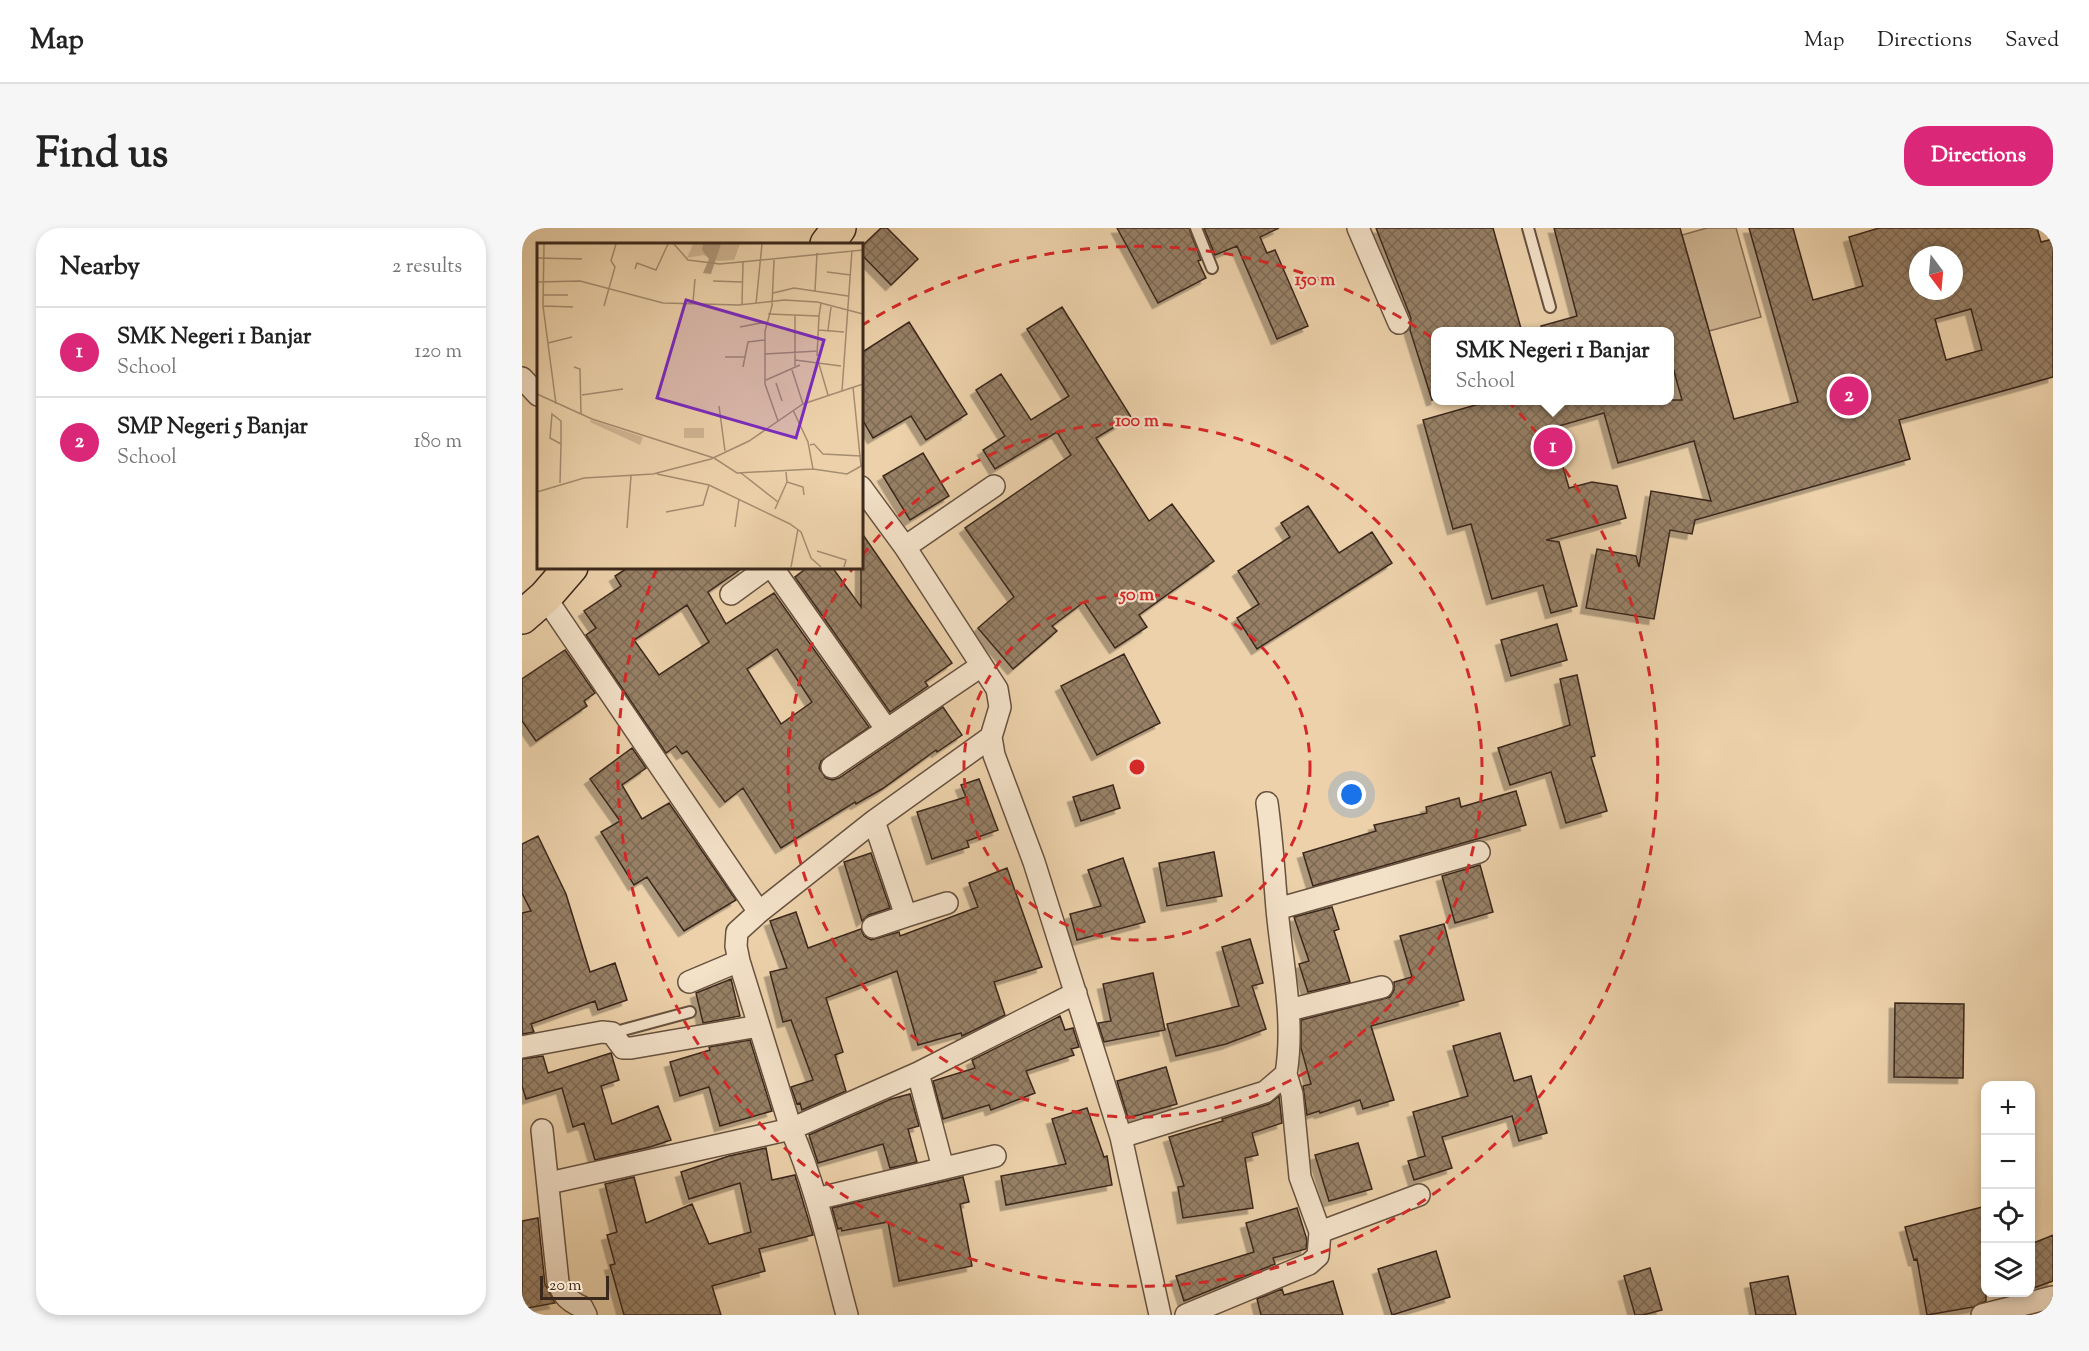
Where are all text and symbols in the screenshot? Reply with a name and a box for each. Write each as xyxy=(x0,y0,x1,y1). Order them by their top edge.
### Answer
text: Map xyxy=(30,21,84,61)
text: Map xyxy=(1804,26,1844,56)
text: Directions xyxy=(1877,26,1972,56)
text: Saved xyxy=(2005,26,2059,56)
text: Find us xyxy=(36,126,168,186)
button: Directions xyxy=(1904,126,2053,186)
inset map xyxy=(537,243,862,568)
north arrow xyxy=(1909,246,1963,300)
text: Nearby xyxy=(60,249,140,286)
text: 2 results xyxy=(392,253,462,282)
text: 150 m xyxy=(1295,268,1335,294)
text: SMK Negeri 1 Banjar xyxy=(117,322,311,354)
popup xyxy=(1431,327,1674,405)
text: SMK Negeri 1 Banjar xyxy=(1455,336,1650,368)
text: 1 xyxy=(76,338,83,367)
text: 120 m xyxy=(414,338,462,367)
text: School xyxy=(117,354,177,383)
text: School xyxy=(1455,368,1515,397)
pin: 2 xyxy=(1830,374,1868,418)
text: 100 m xyxy=(1115,409,1159,435)
text: SMP Negeri 5 Banjar xyxy=(117,412,308,444)
pin: 1 xyxy=(1534,424,1572,470)
text: 2 xyxy=(75,428,84,457)
text: 180 m xyxy=(414,428,462,457)
text: School xyxy=(117,444,177,473)
text: 50 m xyxy=(1118,583,1154,609)
centre of rings xyxy=(1127,757,1147,777)
your location xyxy=(1337,780,1366,809)
map controls xyxy=(1981,1081,2035,1297)
button: + xyxy=(1981,1081,2035,1135)
button: − xyxy=(1981,1135,2035,1189)
button: locate xyxy=(1981,1189,2035,1243)
button: layers xyxy=(1981,1243,2035,1297)
scale bar xyxy=(540,1273,609,1300)
text: 20 m xyxy=(549,1275,582,1298)

